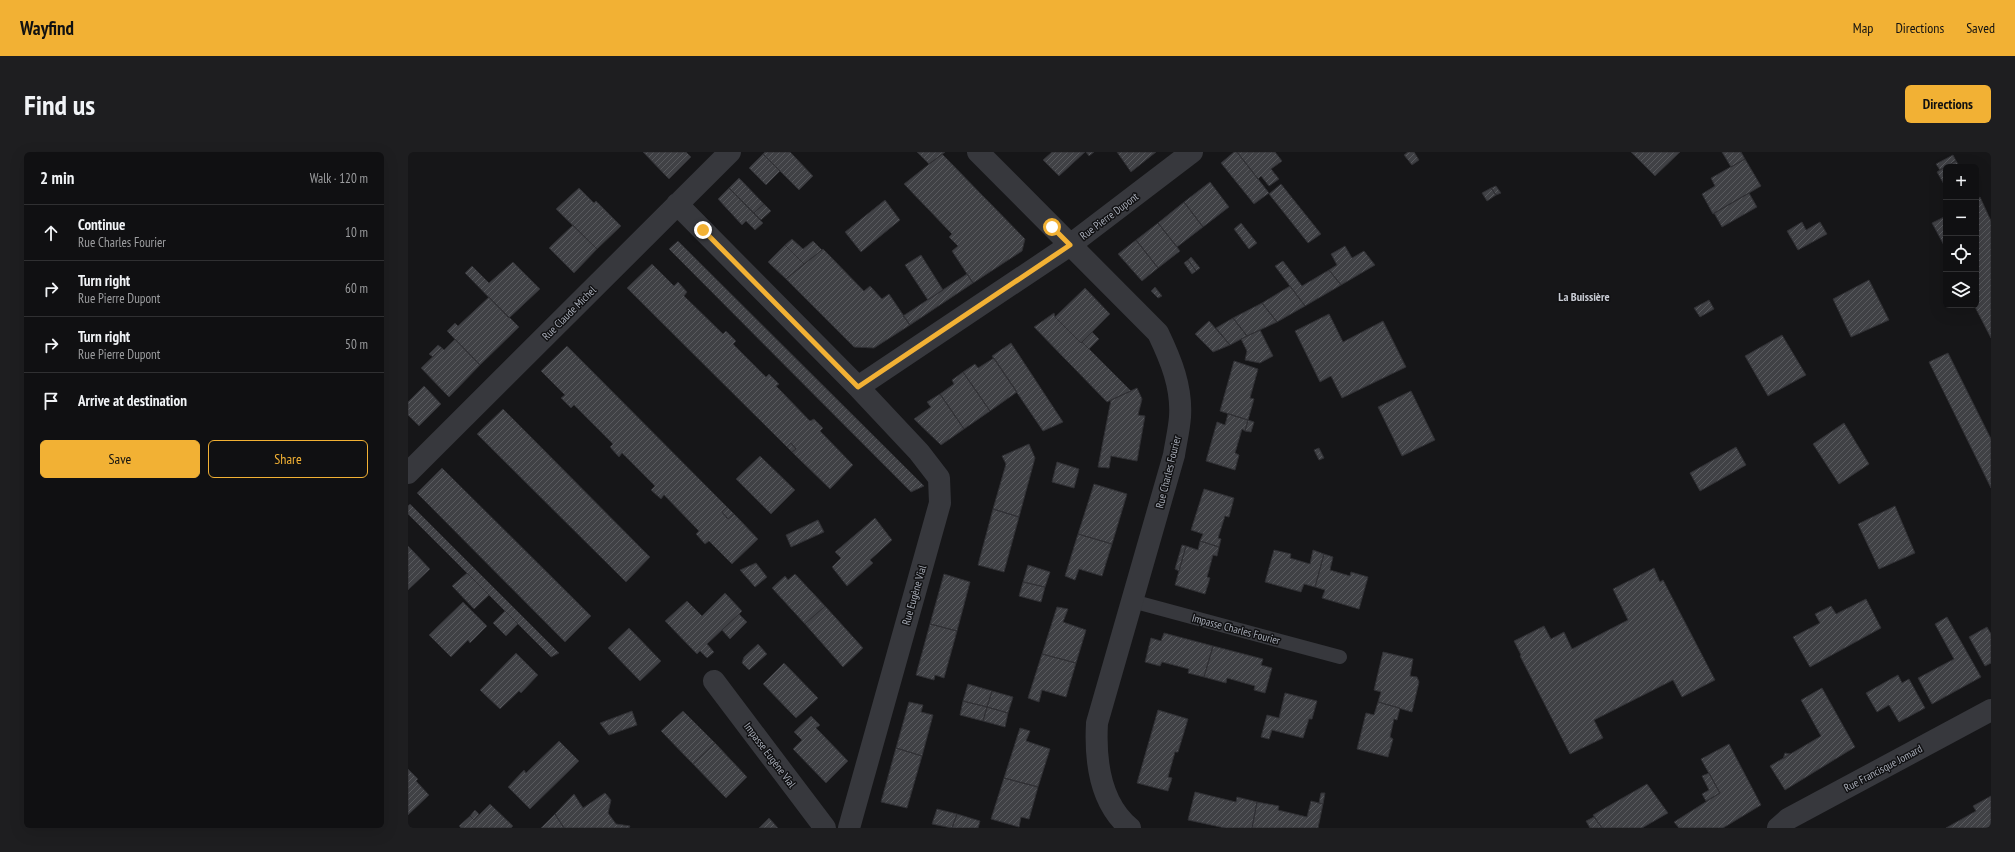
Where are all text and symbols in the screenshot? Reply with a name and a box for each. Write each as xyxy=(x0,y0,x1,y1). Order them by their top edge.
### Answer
text: Wayfind xyxy=(20,16,74,40)
text: Map xyxy=(1853,19,1873,37)
text: Directions xyxy=(1895,19,1944,37)
text: Saved xyxy=(1966,19,1995,37)
button: Directions xyxy=(1905,85,1991,123)
text: Find us xyxy=(24,86,95,123)
map controls xyxy=(1943,164,1979,308)
button: + xyxy=(1943,164,1979,200)
text: 2 min xyxy=(40,167,74,189)
text: Walk · 120 m xyxy=(310,170,368,187)
street label: Rue Pierre Dupont xyxy=(1077,189,1141,243)
button: − xyxy=(1943,200,1979,236)
text: Continue xyxy=(78,215,125,234)
route start xyxy=(1043,218,1061,236)
route end xyxy=(694,221,712,239)
icon: ahead xyxy=(40,222,62,244)
text: 10 m xyxy=(345,224,368,241)
text: Rue Charles Fourier xyxy=(78,234,166,251)
button: locate xyxy=(1943,236,1979,272)
text: Turn right xyxy=(78,271,130,290)
button: layers xyxy=(1943,272,1979,308)
icon: right xyxy=(40,278,62,300)
text: 60 m xyxy=(345,280,368,297)
street label: Rue Claude Michel xyxy=(539,283,599,343)
district label: La Buissière xyxy=(1558,289,1610,304)
text: Rue Pierre Dupont xyxy=(78,290,160,307)
text: Turn right xyxy=(78,327,130,346)
icon: right xyxy=(40,334,62,356)
text: 50 m xyxy=(345,336,368,353)
text: Rue Pierre Dupont xyxy=(78,346,160,363)
icon: arrive xyxy=(40,390,62,412)
text: Arrive at destination xyxy=(78,391,187,410)
street label: Rue Charles Fourier xyxy=(1152,434,1184,510)
button: Save xyxy=(40,440,200,478)
button: Share xyxy=(208,440,368,478)
street label: Rue Eugène Vial xyxy=(899,563,929,627)
street label: Impasse Charles Fourier xyxy=(1190,611,1282,647)
street label: Impasse Eugène Vial xyxy=(741,720,799,791)
street label: Rue Francisque Jomard xyxy=(1841,741,1925,795)

